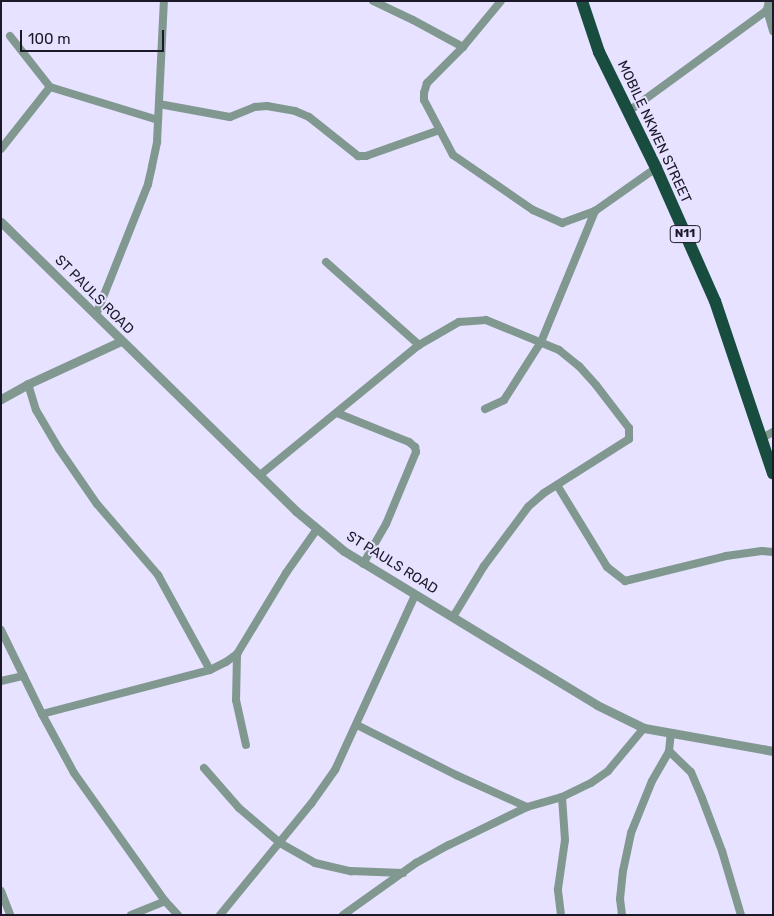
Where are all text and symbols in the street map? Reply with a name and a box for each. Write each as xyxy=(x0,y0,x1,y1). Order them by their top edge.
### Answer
scale bar xyxy=(22,20,166,52)
text: 100 m xyxy=(28,30,70,48)
street label: MOBILE NKWEN STREET xyxy=(614,58,694,206)
road number: N11 xyxy=(669,224,701,243)
street label: ST PAULS ROAD xyxy=(51,252,137,338)
street label: ST PAULS ROAD xyxy=(343,528,441,598)

